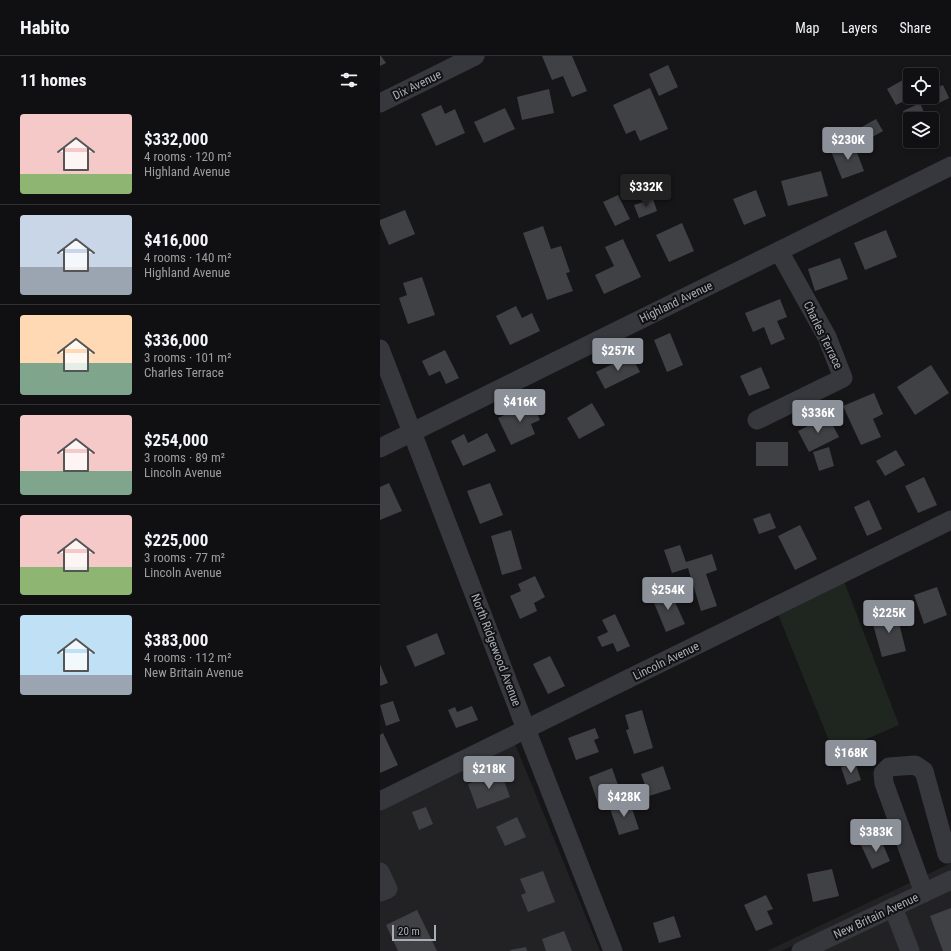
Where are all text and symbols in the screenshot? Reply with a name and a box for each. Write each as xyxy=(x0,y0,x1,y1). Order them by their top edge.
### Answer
text: Habito xyxy=(20,16,70,39)
text: Map xyxy=(795,20,819,36)
text: Layers xyxy=(841,20,878,36)
text: Share xyxy=(900,20,931,36)
street label: Dix Avenue xyxy=(390,67,444,103)
map controls xyxy=(903,68,939,148)
button: locate xyxy=(903,68,939,104)
icon: filters xyxy=(338,69,360,91)
text: 11 homes xyxy=(20,70,86,90)
button: layers xyxy=(903,112,939,148)
pin: $230K xyxy=(820,127,876,161)
text: $332,000 xyxy=(144,129,208,149)
icon: home xyxy=(52,130,100,178)
text: $230K xyxy=(831,132,865,147)
text: 4 rooms · 120 m² xyxy=(144,149,231,164)
text: Highland Avenue xyxy=(144,164,230,179)
pin: $332K xyxy=(618,174,674,208)
text: $332K xyxy=(629,179,663,194)
text: $416,000 xyxy=(144,230,208,250)
icon: home xyxy=(52,231,100,279)
text: 4 rooms · 140 m² xyxy=(144,250,231,265)
text: Highland Avenue xyxy=(144,265,230,280)
street label: Highland Avenue xyxy=(637,278,715,326)
street label: Charles Terrace xyxy=(801,299,846,372)
text: $336,000 xyxy=(144,330,208,350)
icon: home xyxy=(52,331,100,379)
pin: $257K xyxy=(590,338,646,372)
text: $257K xyxy=(601,343,635,358)
text: 3 rooms · 101 m² xyxy=(144,350,231,365)
text: Charles Terrace xyxy=(144,365,224,380)
pin: $416K xyxy=(492,389,548,423)
text: $416K xyxy=(503,394,537,409)
pin: $336K xyxy=(790,400,846,434)
text: $336K xyxy=(801,405,835,420)
text: $254,000 xyxy=(144,430,208,450)
icon: home xyxy=(52,431,100,479)
text: 3 rooms · 89 m² xyxy=(144,450,225,465)
text: Lincoln Avenue xyxy=(144,465,222,480)
text: $225,000 xyxy=(144,530,208,550)
icon: home xyxy=(52,531,100,579)
text: 3 rooms · 77 m² xyxy=(144,550,225,565)
text: Lincoln Avenue xyxy=(144,565,222,580)
pin: $254K xyxy=(640,577,696,611)
text: $254K xyxy=(651,582,685,597)
street label: North Ridgewood Avenue xyxy=(468,592,524,709)
pin: $225K xyxy=(861,600,917,634)
text: $225K xyxy=(872,605,906,620)
text: $383,000 xyxy=(144,630,208,650)
icon: home xyxy=(52,631,100,679)
street label: Lincoln Avenue xyxy=(631,639,702,683)
text: 4 rooms · 112 m² xyxy=(144,650,231,665)
text: New Britain Avenue xyxy=(144,665,243,680)
pin: $168K xyxy=(823,740,879,774)
text: $168K xyxy=(834,745,868,760)
pin: $218K xyxy=(461,756,517,790)
text: $218K xyxy=(472,761,506,776)
pin: $428K xyxy=(596,784,652,818)
text: $428K xyxy=(607,789,641,804)
pin: $383K xyxy=(848,819,904,853)
text: $383K xyxy=(859,824,893,839)
street label: New Britain Avenue xyxy=(831,890,921,942)
scale bar xyxy=(392,923,436,942)
text: 20 m xyxy=(398,925,420,938)

